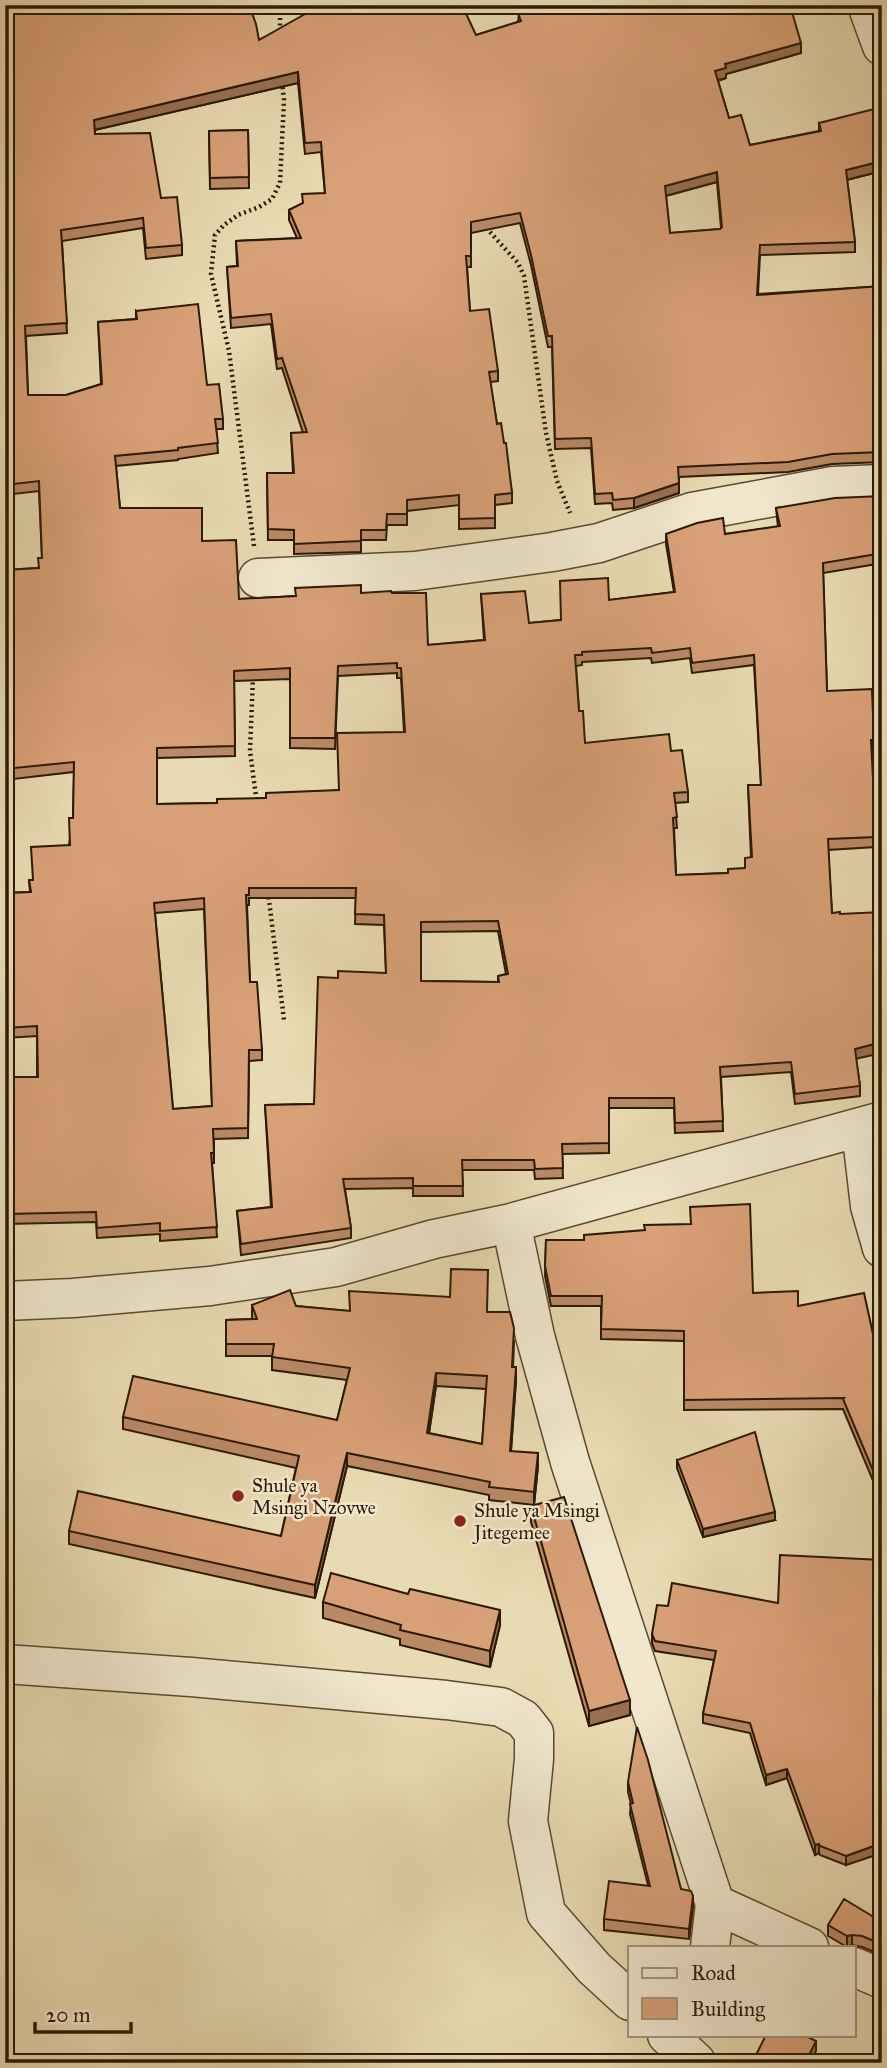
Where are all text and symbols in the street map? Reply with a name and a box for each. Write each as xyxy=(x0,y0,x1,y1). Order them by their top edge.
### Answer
place label: Shule ya Msingi Nzovwe xyxy=(252,1474,376,1520)
marker: Shule ya Msingi Nzovwe xyxy=(230,1488,246,1504)
place label: Shule ya Msingi Jitegemee xyxy=(472,1499,600,1545)
marker: Shule ya Msingi Jitegemee xyxy=(452,1513,468,1529)
legend xyxy=(628,1946,856,2036)
text: Road xyxy=(691,1960,736,1986)
scale bar xyxy=(35,1991,131,2035)
text: Building xyxy=(691,1996,765,2022)
text: 20 m xyxy=(46,2002,91,2028)

